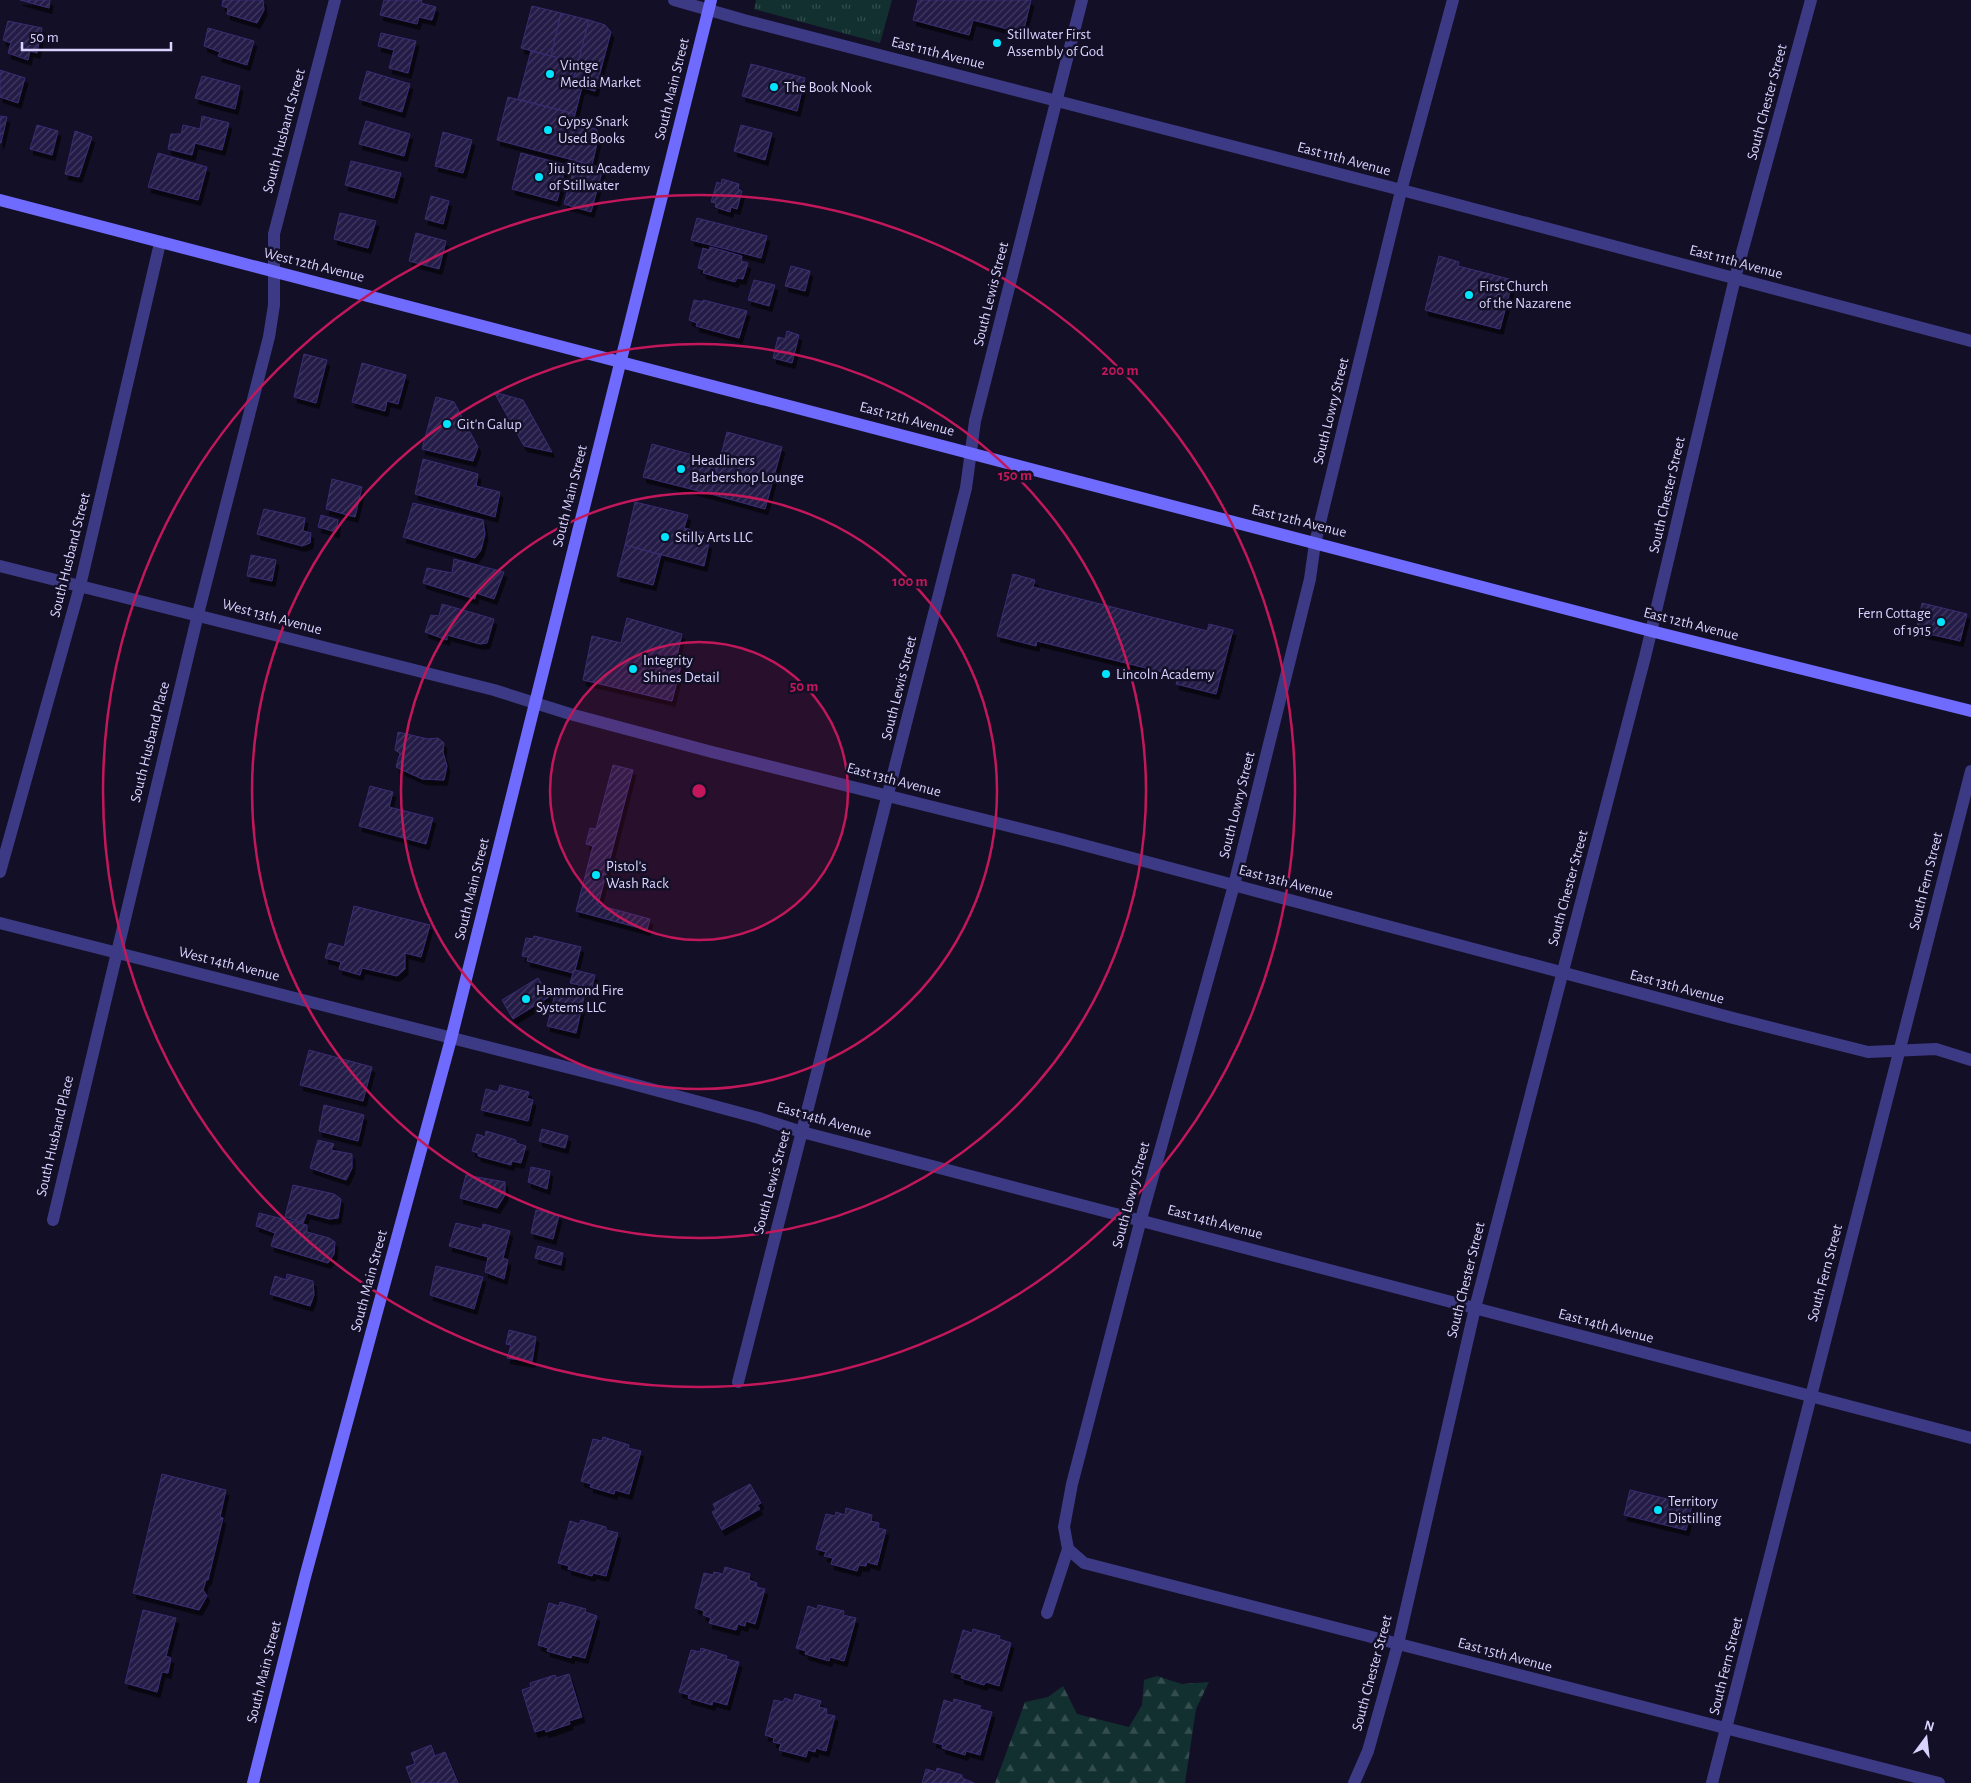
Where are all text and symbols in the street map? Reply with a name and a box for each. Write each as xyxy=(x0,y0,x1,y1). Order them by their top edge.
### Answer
scale bar xyxy=(22,20,171,52)
place label: Stillwater First Assembly of God xyxy=(1007,27,1104,59)
text: 50 m xyxy=(30,30,59,45)
street label: East 11th Avenue xyxy=(890,34,986,72)
street label: South Main Street xyxy=(652,36,692,142)
marker: Stillwater First Assembly of God xyxy=(991,37,1003,49)
street label: South Chester Street xyxy=(1744,42,1790,161)
place label: Vintge Media Market xyxy=(560,58,641,90)
street label: South Husband Street xyxy=(260,67,308,195)
marker: Vintge Media Market xyxy=(544,68,556,80)
place label: The Book Nook xyxy=(784,80,872,95)
marker: The Book Nook xyxy=(768,81,780,93)
place label: Gypsy Snark Used Books xyxy=(558,114,628,146)
marker: Gypsy Snark Used Books xyxy=(542,124,554,136)
street label: East 11th Avenue xyxy=(1296,139,1392,179)
place label: Jiu Jitsu Academy of Stillwater xyxy=(549,161,650,193)
marker: Jiu Jitsu Academy of Stillwater xyxy=(533,171,545,183)
street label: South Lewis Street xyxy=(971,240,1011,348)
street label: East 11th Avenue xyxy=(1688,242,1784,282)
street label: West 12th Avenue xyxy=(262,245,366,285)
place label: First Church of the Nazarene xyxy=(1479,279,1571,311)
marker: First Church of the Nazarene xyxy=(1463,289,1475,301)
street label: South Lowry Street xyxy=(1310,356,1352,466)
text: 200 m xyxy=(1101,363,1139,378)
street label: East 12th Avenue xyxy=(858,399,956,439)
place label: Git'n Galup xyxy=(457,417,522,432)
marker: Git'n Galup xyxy=(441,418,453,430)
street label: South Chester Street xyxy=(1646,435,1688,555)
street label: South Main Street xyxy=(550,443,590,549)
place label: Headliners Barbershop Lounge xyxy=(691,453,804,485)
marker: Headliners Barbershop Lounge xyxy=(675,463,687,475)
text: 150 m xyxy=(998,468,1032,483)
street label: South Husband Street xyxy=(47,491,93,619)
street label: East 12th Avenue xyxy=(1250,502,1348,540)
place label: Stilly Arts LLC xyxy=(675,530,753,545)
marker: Stilly Arts LLC xyxy=(659,531,671,543)
text: 100 m xyxy=(892,574,928,589)
street label: West 13th Avenue xyxy=(221,596,324,638)
street label: East 12th Avenue xyxy=(1642,605,1740,643)
place label: Fern Cottage of 1915 xyxy=(1857,606,1931,638)
marker: Fern Cottage of 1915 xyxy=(1935,616,1947,628)
street label: South Lewis Street xyxy=(879,634,919,742)
place label: Integrity Shines Detail xyxy=(643,653,720,685)
marker: Integrity Shines Detail xyxy=(627,663,639,675)
place label: Lincoln Academy xyxy=(1116,667,1215,682)
marker: Lincoln Academy xyxy=(1100,668,1112,680)
text: 50 m xyxy=(790,679,818,694)
street label: South Husband Place xyxy=(128,680,172,804)
street label: South Lowry Street xyxy=(1216,750,1258,860)
street label: East 13th Avenue xyxy=(845,760,943,800)
centre of rings xyxy=(690,782,708,800)
street label: South Chester Street xyxy=(1545,828,1591,947)
street label: South Fern Street xyxy=(1907,830,1945,931)
street label: South Main Street xyxy=(452,836,492,942)
place label: Pistol's Wash Rack xyxy=(606,859,669,891)
street label: East 13th Avenue xyxy=(1237,862,1335,902)
marker: Pistol's Wash Rack xyxy=(590,869,602,881)
street label: West 14th Avenue xyxy=(177,944,281,984)
street label: East 13th Avenue xyxy=(1628,967,1726,1007)
place label: Hammond Fire Systems LLC xyxy=(536,983,624,1015)
marker: Hammond Fire Systems LLC xyxy=(520,993,532,1005)
street label: South Husband Place xyxy=(34,1074,76,1198)
street label: East 14th Avenue xyxy=(775,1099,873,1141)
street label: South Lewis Street xyxy=(751,1128,793,1236)
street label: South Lowry Street xyxy=(1110,1140,1152,1250)
street label: East 14th Avenue xyxy=(1166,1202,1264,1242)
street label: South Chester Street xyxy=(1444,1220,1488,1340)
street label: South Fern Street xyxy=(1805,1223,1845,1323)
street label: South Main Street xyxy=(348,1228,390,1333)
street label: East 14th Avenue xyxy=(1557,1306,1655,1346)
place label: Territory Distilling xyxy=(1668,1494,1722,1526)
marker: Territory Distilling xyxy=(1652,1504,1664,1516)
street label: South Chester Street xyxy=(1349,1613,1395,1732)
street label: South Fern Street xyxy=(1707,1615,1745,1716)
street label: South Main Street xyxy=(244,1619,284,1725)
street label: East 15th Avenue xyxy=(1456,1635,1554,1675)
north arrow xyxy=(1901,1713,1951,1763)
text: N xyxy=(1923,1718,1936,1734)

